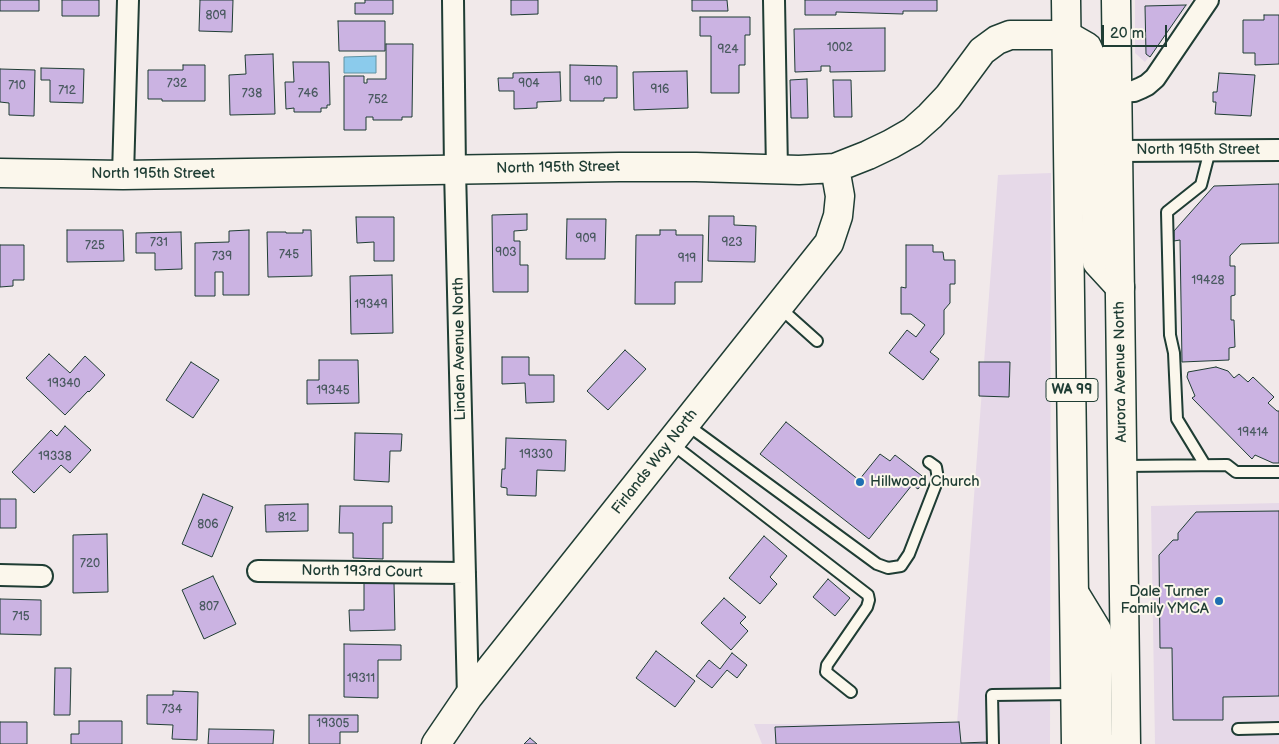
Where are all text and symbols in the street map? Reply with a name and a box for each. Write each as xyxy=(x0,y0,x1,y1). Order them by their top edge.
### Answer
house number: 809 xyxy=(206,9,226,23)
scale bar xyxy=(1104,15,1169,47)
text: 20 m xyxy=(1110,24,1144,43)
house number: 1002 xyxy=(827,41,853,55)
house number: 924 xyxy=(717,43,739,57)
house number: 910 xyxy=(584,75,602,89)
house number: 732 xyxy=(167,77,187,91)
house number: 904 xyxy=(518,77,540,91)
house number: 710 xyxy=(8,79,26,93)
house number: 916 xyxy=(651,83,669,97)
house number: 712 xyxy=(58,84,76,98)
house number: 738 xyxy=(242,87,262,101)
house number: 746 xyxy=(298,87,318,101)
house number: 752 xyxy=(368,93,388,107)
street label: North 195th Street xyxy=(1136,141,1260,159)
street label: North 195th Street xyxy=(496,158,620,178)
street label: North 195th Street xyxy=(91,165,215,183)
house number: 909 xyxy=(576,232,596,246)
house number: 731 xyxy=(150,236,168,250)
house number: 923 xyxy=(721,236,743,250)
house number: 725 xyxy=(85,239,105,253)
house number: 903 xyxy=(495,246,517,260)
house number: 745 xyxy=(279,248,299,262)
house number: 739 xyxy=(212,250,232,264)
house number: 919 xyxy=(678,252,696,266)
house number: 19428 xyxy=(1192,274,1224,288)
street label: Linden Avenue North xyxy=(450,277,470,421)
house number: 19349 xyxy=(354,298,388,312)
street label: Aurora Avenue North xyxy=(1111,301,1131,443)
house number: 19340 xyxy=(47,377,81,391)
road number: WA 99 xyxy=(1046,378,1098,402)
house number: 19345 xyxy=(316,384,350,398)
street label: Firlands Way North xyxy=(608,406,702,518)
house number: 19414 xyxy=(1238,426,1268,440)
house number: 19330 xyxy=(519,448,553,462)
house number: 19338 xyxy=(38,450,72,464)
place label: Hillwood Church xyxy=(870,473,979,491)
marker: Hillwood Church xyxy=(854,476,866,488)
house number: 812 xyxy=(278,511,296,525)
house number: 806 xyxy=(197,518,219,532)
house number: 720 xyxy=(80,557,100,571)
street label: North 193rd Court xyxy=(301,562,423,582)
place label: Dale Turner Family YMCA xyxy=(1120,583,1209,618)
marker: Dale Turner Family YMCA xyxy=(1213,595,1225,607)
house number: 807 xyxy=(199,600,219,614)
house number: 715 xyxy=(12,610,30,624)
house number: 19311 xyxy=(347,672,375,686)
house number: 734 xyxy=(162,703,182,717)
house number: 19305 xyxy=(317,717,349,731)

